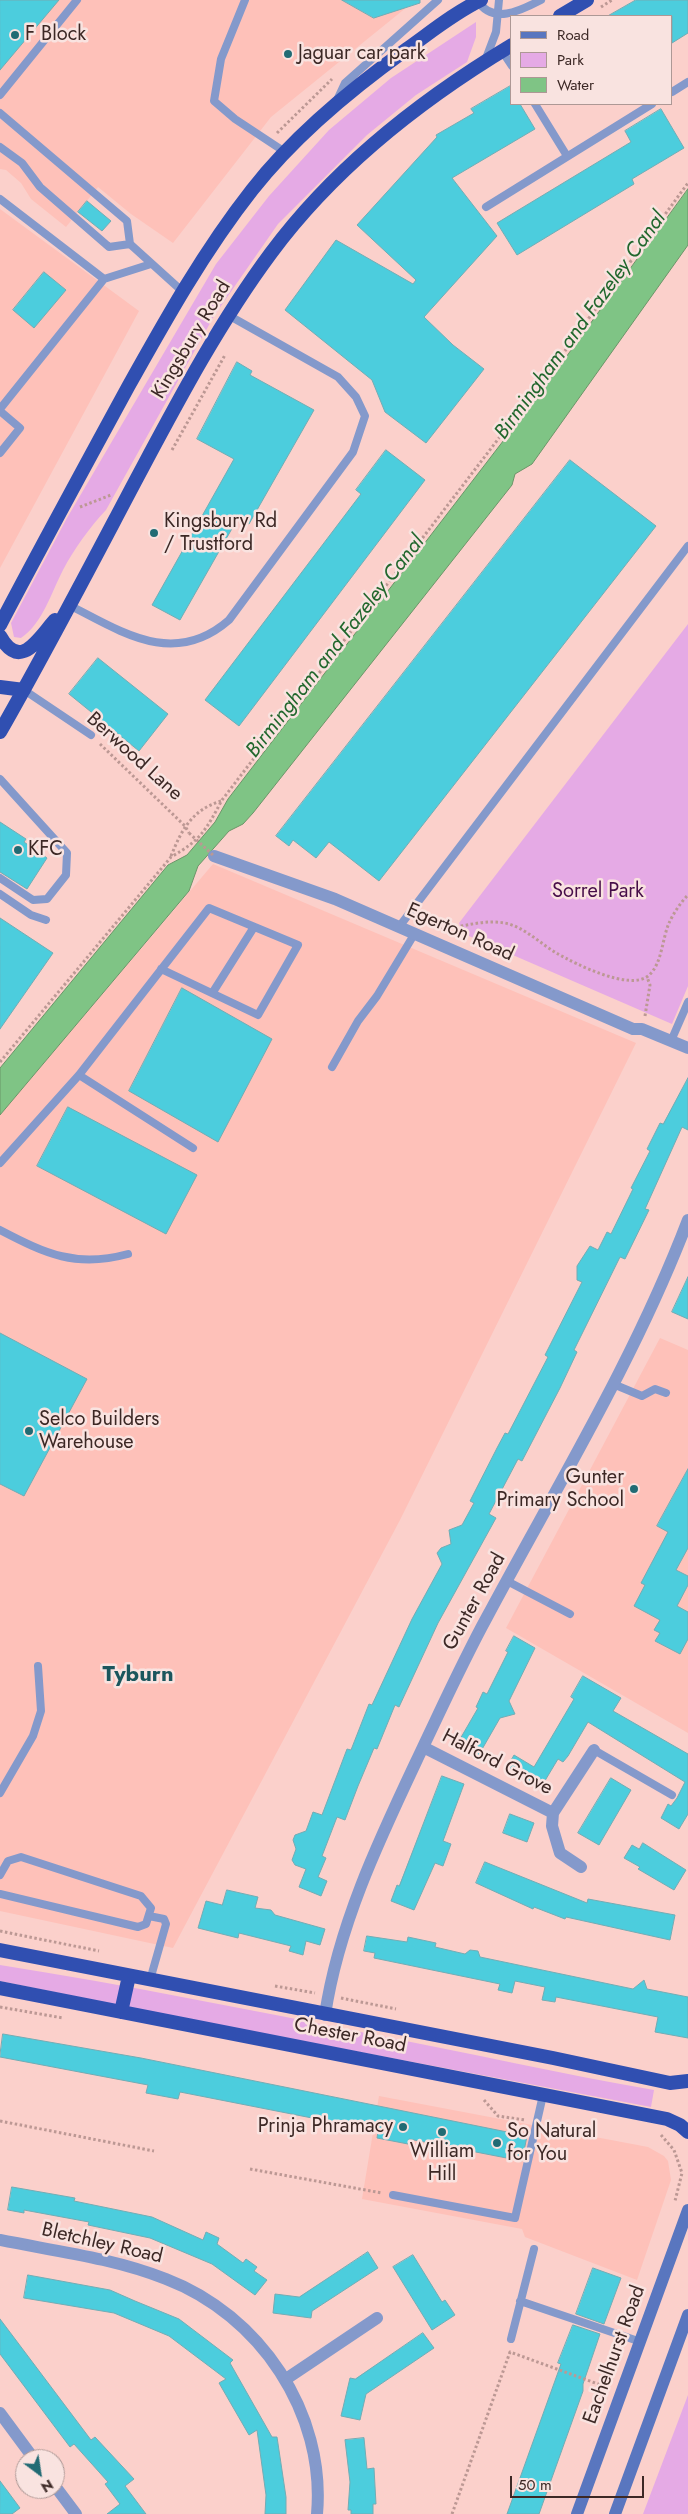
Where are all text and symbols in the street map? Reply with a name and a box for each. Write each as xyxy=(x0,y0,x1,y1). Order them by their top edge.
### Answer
legend xyxy=(510,15,673,105)
place label: F Block xyxy=(25,23,86,47)
text: Road xyxy=(557,24,589,46)
marker: F Block xyxy=(9,29,21,41)
place label: Jaguar car park xyxy=(298,42,426,66)
marker: Jaguar car park xyxy=(282,48,294,60)
text: Park xyxy=(557,49,584,71)
text: Water xyxy=(557,74,594,96)
water label: Birmingham and Fazeley Canal xyxy=(490,207,672,445)
street label: Kingsbury Road xyxy=(147,276,237,404)
place label: Kingsbury Rd / Trustford xyxy=(164,510,277,557)
marker: Kingsbury Rd / Trustford xyxy=(148,527,160,539)
water label: Birmingham and Fazeley Canal xyxy=(241,531,431,763)
street label: Berwood Lane xyxy=(81,708,187,806)
place label: KFC xyxy=(28,838,63,862)
marker: KFC xyxy=(12,844,24,856)
park label: Sorrel Park xyxy=(552,880,644,904)
street label: Egerton Road xyxy=(403,899,517,967)
place label: Selco Builders Warehouse xyxy=(39,1408,159,1455)
marker: Selco Builders Warehouse xyxy=(23,1425,35,1437)
place label: Gunter Primary School xyxy=(496,1466,624,1513)
marker: Gunter Primary School xyxy=(628,1483,640,1495)
street label: Gunter Road xyxy=(438,1549,512,1655)
district label: Tyburn xyxy=(102,1663,174,1689)
street label: Halford Grove xyxy=(438,1725,556,1801)
street label: Chester Road xyxy=(292,2013,408,2059)
place label: Prinja Phramacy xyxy=(258,2115,393,2139)
place label: So Natural for You xyxy=(507,2120,596,2167)
marker: Prinja Phramacy xyxy=(397,2121,409,2133)
marker: William Hill xyxy=(436,2126,448,2138)
marker: So Natural for You xyxy=(491,2137,503,2149)
place label: William Hill xyxy=(410,2140,474,2187)
street label: Bletchley Road xyxy=(39,2218,165,2270)
street label: Eachelhurst Road xyxy=(579,2283,651,2427)
north arrow xyxy=(15,2449,65,2499)
scale bar xyxy=(513,2466,647,2498)
text: 50 m xyxy=(518,2474,552,2496)
text: N xyxy=(37,2475,57,2497)

